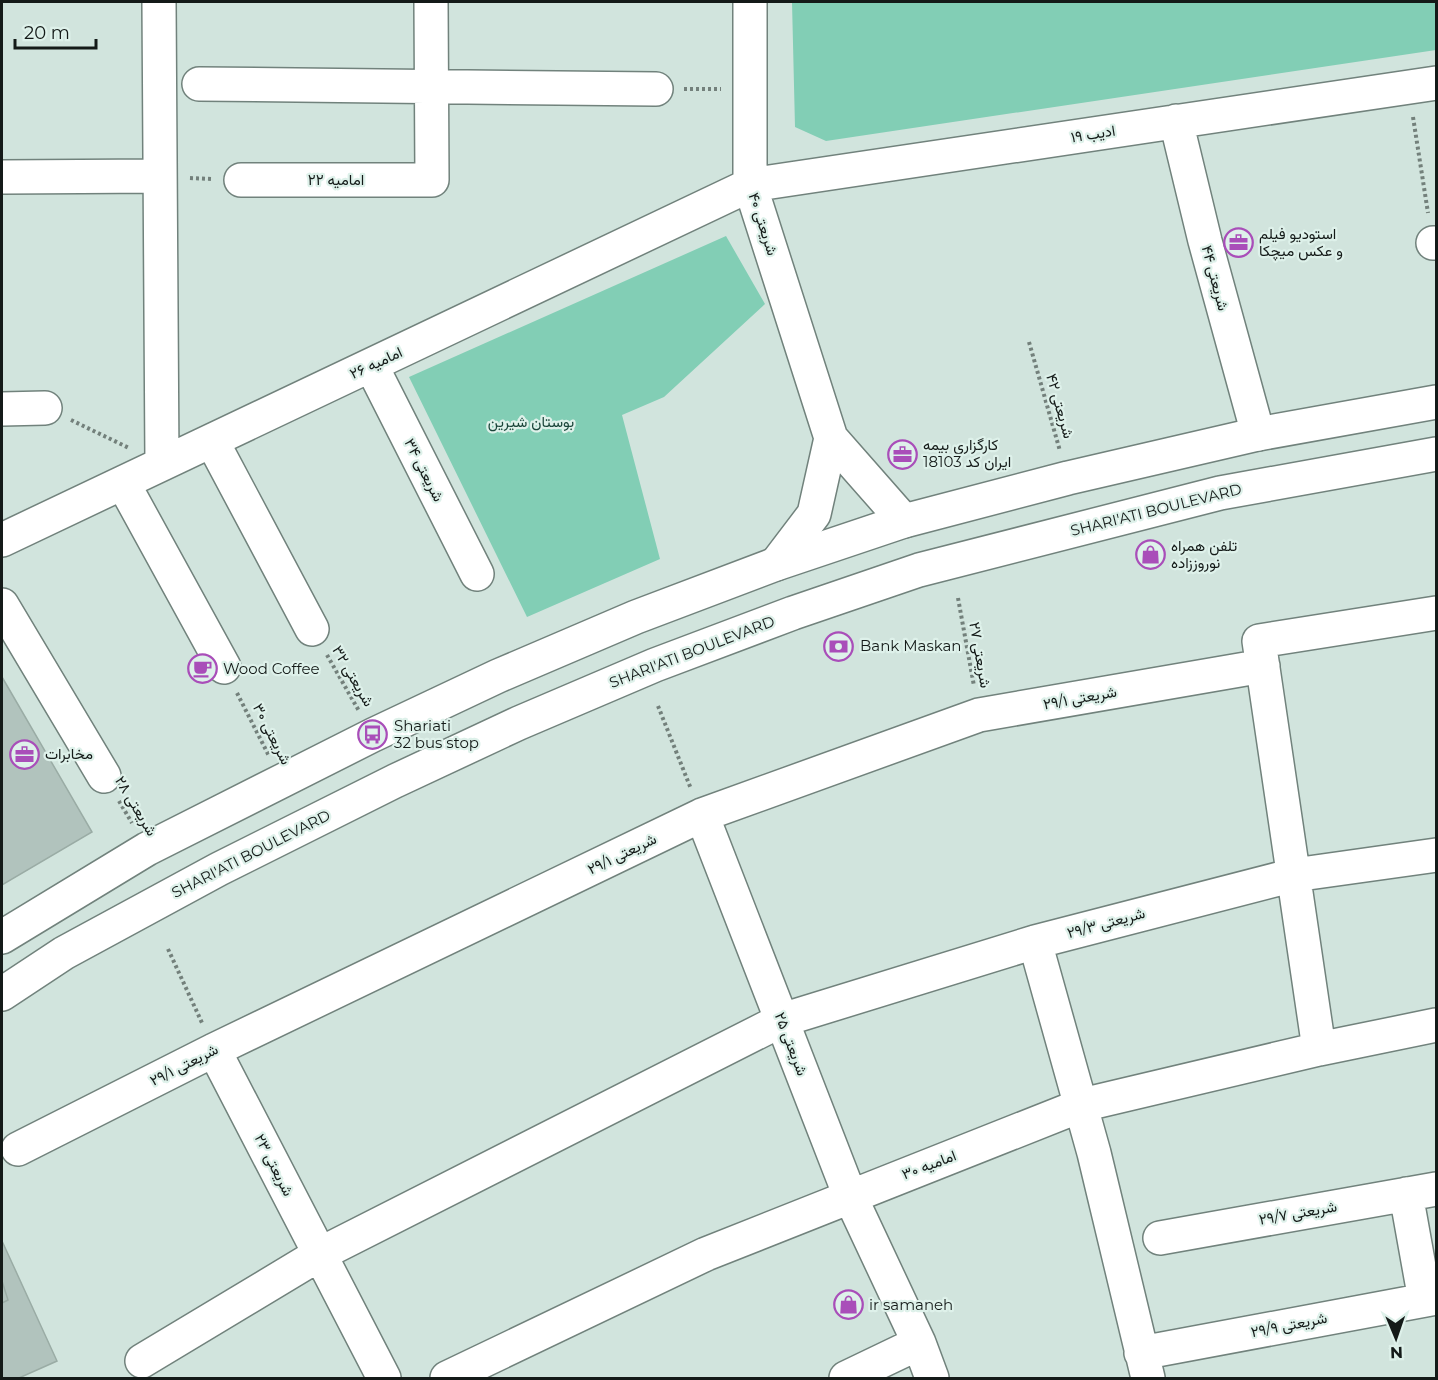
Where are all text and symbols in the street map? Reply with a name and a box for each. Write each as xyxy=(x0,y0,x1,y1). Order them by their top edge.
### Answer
scale bar xyxy=(15,12,96,50)
text: 20 m xyxy=(24,22,70,44)
street label: ادیب ۱۹ xyxy=(1069,121,1117,146)
street label: امامیه ۲۲ xyxy=(308,170,364,189)
street label: شریعتی ۴۰ xyxy=(743,190,783,258)
place label: استودیو فیلم و عکس میچکا xyxy=(1259,224,1343,261)
office icon: استودیو فیلم و عکس میچکا xyxy=(1222,227,1254,259)
street label: شریعتی ۴۴ xyxy=(1197,243,1233,313)
street label: امامیه ۲۶ xyxy=(347,342,405,383)
street label: شریعتی ۴۲ xyxy=(1041,371,1079,441)
park label: بوستان شیرین xyxy=(488,412,574,432)
street label: شریعتی ۳۴ xyxy=(400,435,449,505)
place label: کارگزاری بیمه ایران کد 18103 xyxy=(923,435,1011,471)
office icon: کارگزاری بیمه ایران کد 18103 xyxy=(886,438,918,470)
street label: SHARI'ATI BOULEVARD xyxy=(1068,479,1243,540)
place label: تلفن همراه نوروززاده xyxy=(1171,536,1237,572)
shop icon: تلفن همراه نوروززاده xyxy=(1134,539,1166,571)
street label: SHARI'ATI BOULEVARD xyxy=(606,611,777,692)
street label: شریعتی ۲۷ xyxy=(964,620,996,690)
bank icon: Bank Maskan xyxy=(823,630,855,662)
place label: Bank Maskan xyxy=(860,636,962,655)
street label: شریعتی ۳۲ xyxy=(327,642,379,710)
cafe icon: Wood Coffee xyxy=(186,653,218,685)
place label: Wood Coffee xyxy=(223,659,320,678)
street label: شریعتی ۲۹/۱ xyxy=(1042,682,1119,714)
street label: شریعتی ۳۰ xyxy=(248,700,296,768)
place label: Shariati 32 bus stop xyxy=(394,716,479,752)
bus stop icon: Shariati 32 bus stop xyxy=(357,719,389,751)
office icon: مخابرات xyxy=(8,738,40,770)
place label: مخابرات xyxy=(45,744,93,763)
street label: شریعتی ۲۸ xyxy=(110,772,162,840)
street label: SHARI'ATI BOULEVARD xyxy=(168,805,333,902)
street label: شریعتی ۲۹/۱ xyxy=(584,829,660,879)
street label: شریعتی ۲۹/۳ xyxy=(1065,903,1147,943)
street label: شریعتی ۲۵ xyxy=(770,1009,812,1079)
street label: شریعتی ۲۹/۱ xyxy=(146,1039,222,1091)
street label: شریعتی ۲۳ xyxy=(250,1130,298,1200)
street label: امامیه ۳۰ xyxy=(899,1145,959,1184)
street label: شریعتی ۲۹/۷ xyxy=(1257,1196,1339,1230)
shop icon: ir samaneh xyxy=(832,1289,864,1321)
place label: ir samaneh xyxy=(869,1295,953,1314)
street label: شریعتی ۲۹/۹ xyxy=(1249,1308,1329,1342)
north arrow xyxy=(1366,1308,1426,1368)
text: N xyxy=(1390,1343,1403,1362)

